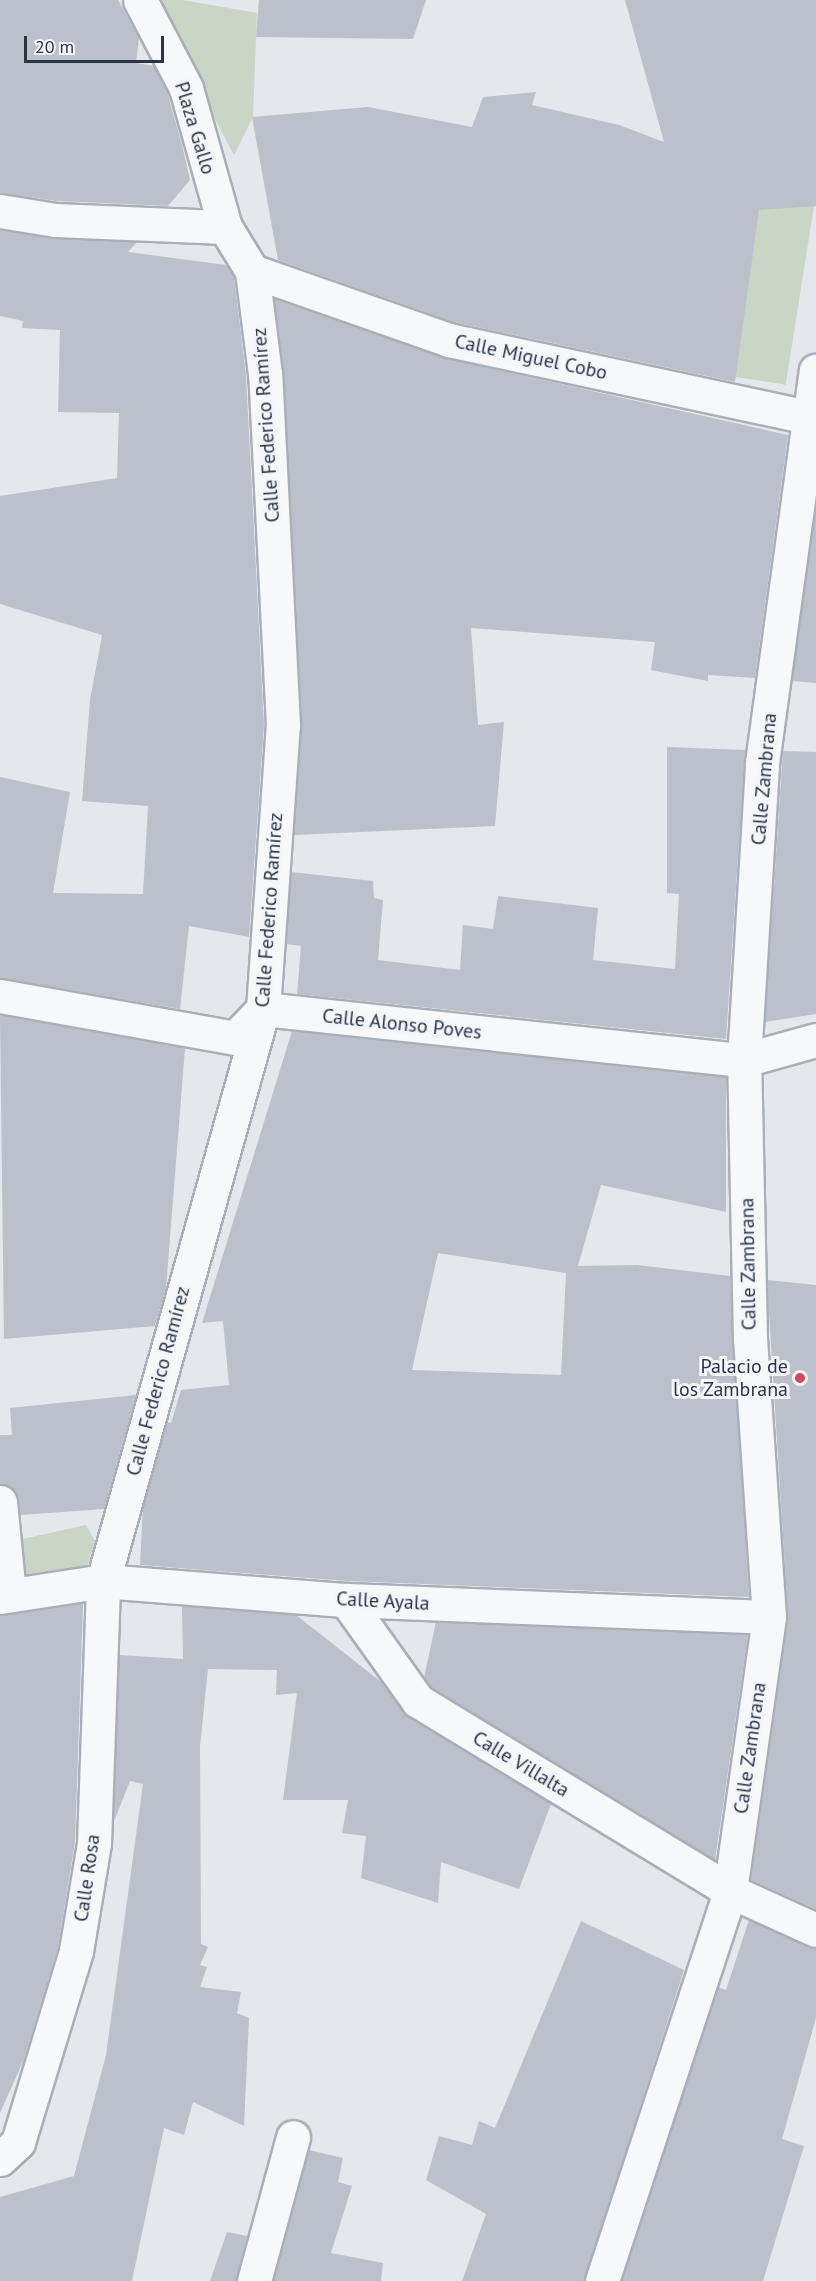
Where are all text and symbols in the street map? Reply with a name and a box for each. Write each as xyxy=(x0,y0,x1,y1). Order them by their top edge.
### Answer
scale bar xyxy=(27,24,166,62)
text: 20 m xyxy=(35,35,74,58)
street label: Plaza Gallo xyxy=(170,79,220,177)
street label: Calle Federico Ramírez xyxy=(247,327,285,523)
street label: Calle Miguel Cobo xyxy=(453,329,609,385)
street label: Calle Zambrana xyxy=(746,712,782,846)
street label: Calle Federico Ramírez xyxy=(250,812,288,1008)
street label: Calle Alonso Poves xyxy=(321,1004,483,1044)
street label: Calle Zambrana xyxy=(735,1197,761,1331)
street label: Calle Federico Ramírez xyxy=(121,1284,195,1478)
place label: Palacio de los Zambrana xyxy=(673,1354,788,1401)
marker: Palacio de los Zambrana xyxy=(793,1371,807,1385)
street label: Calle Ayala xyxy=(335,1587,431,1615)
street label: Calle Zambrana xyxy=(729,1680,771,1816)
street label: Calle Villalta xyxy=(468,1726,574,1802)
street label: Calle Rosa xyxy=(69,1833,105,1923)

